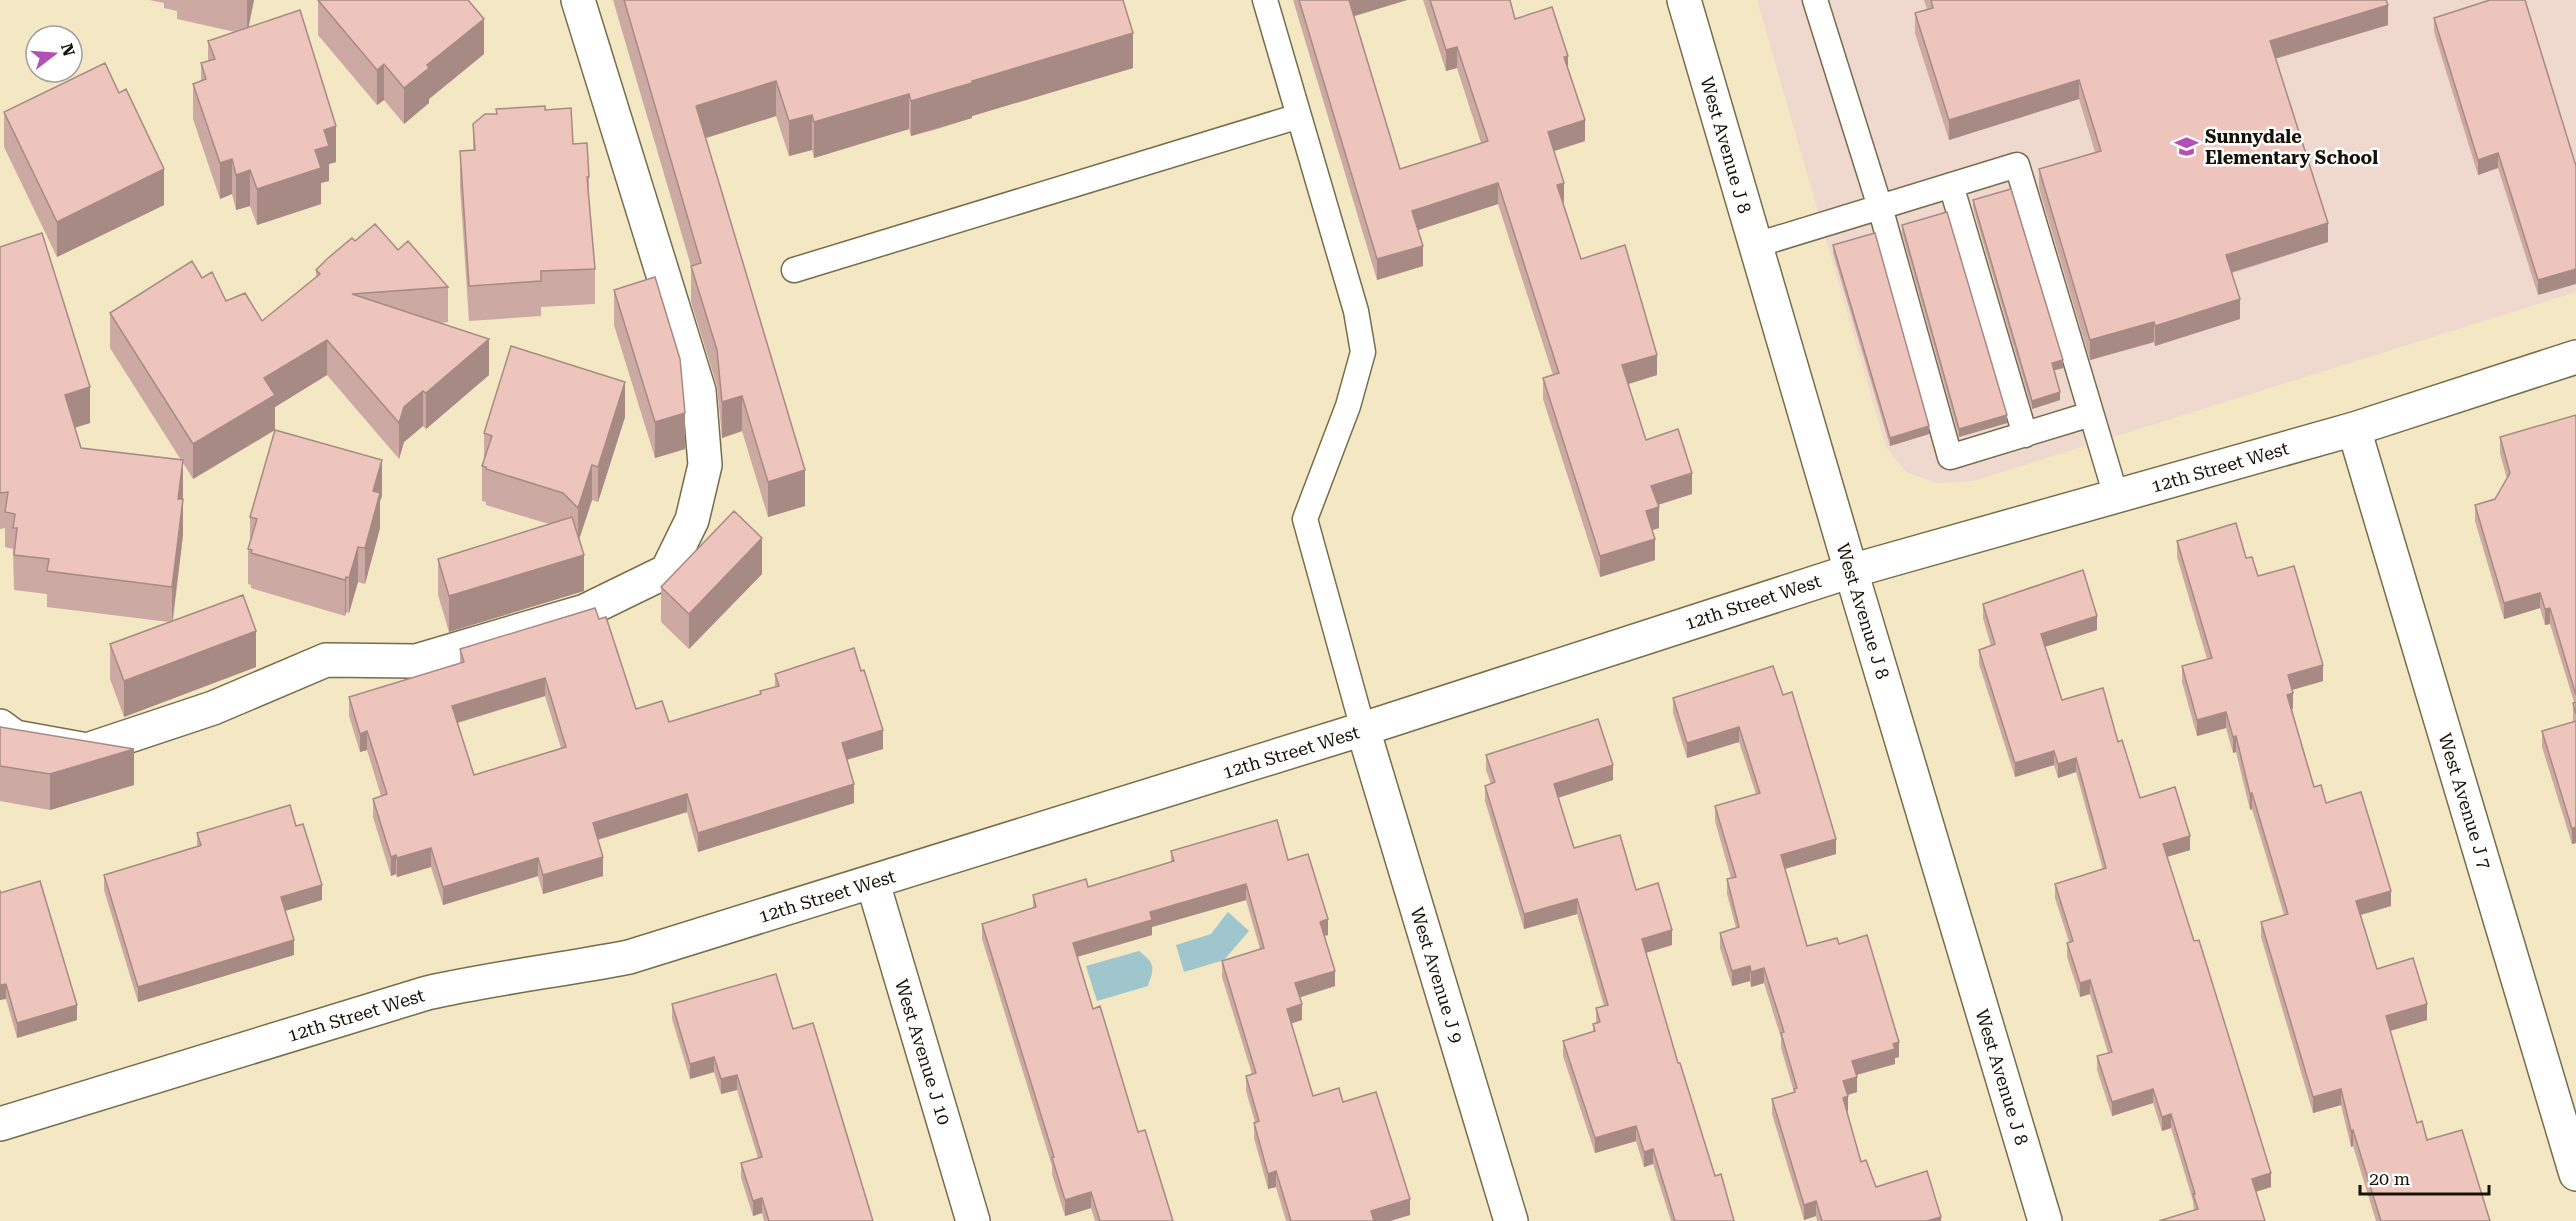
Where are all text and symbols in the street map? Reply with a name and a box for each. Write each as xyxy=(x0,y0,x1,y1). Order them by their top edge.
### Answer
north arrow xyxy=(24,24,84,84)
text: N xyxy=(57,41,79,58)
street label: West Avenue J 8 xyxy=(1696,74,1756,216)
place label: Sunnydale Elementary School xyxy=(2205,126,2378,168)
school or university icon: Sunnydale Elementary School xyxy=(2174,133,2200,159)
street label: 12th Street West xyxy=(2149,437,2291,497)
street label: West Avenue J 8 xyxy=(1832,540,1894,682)
street label: 12th Street West xyxy=(1682,570,1824,634)
street label: 12th Street West xyxy=(1220,721,1362,783)
street label: West Avenue J 7 xyxy=(2434,730,2496,872)
street label: 12th Street West xyxy=(756,865,898,927)
street label: West Avenue J 9 xyxy=(1406,904,1468,1046)
street label: West Avenue J 10 xyxy=(891,977,955,1127)
street label: 12th Street West xyxy=(285,984,427,1046)
street label: West Avenue J 8 xyxy=(1971,1006,2033,1148)
scale bar xyxy=(2360,1158,2489,1196)
text: 20 m xyxy=(2369,1168,2410,1189)

